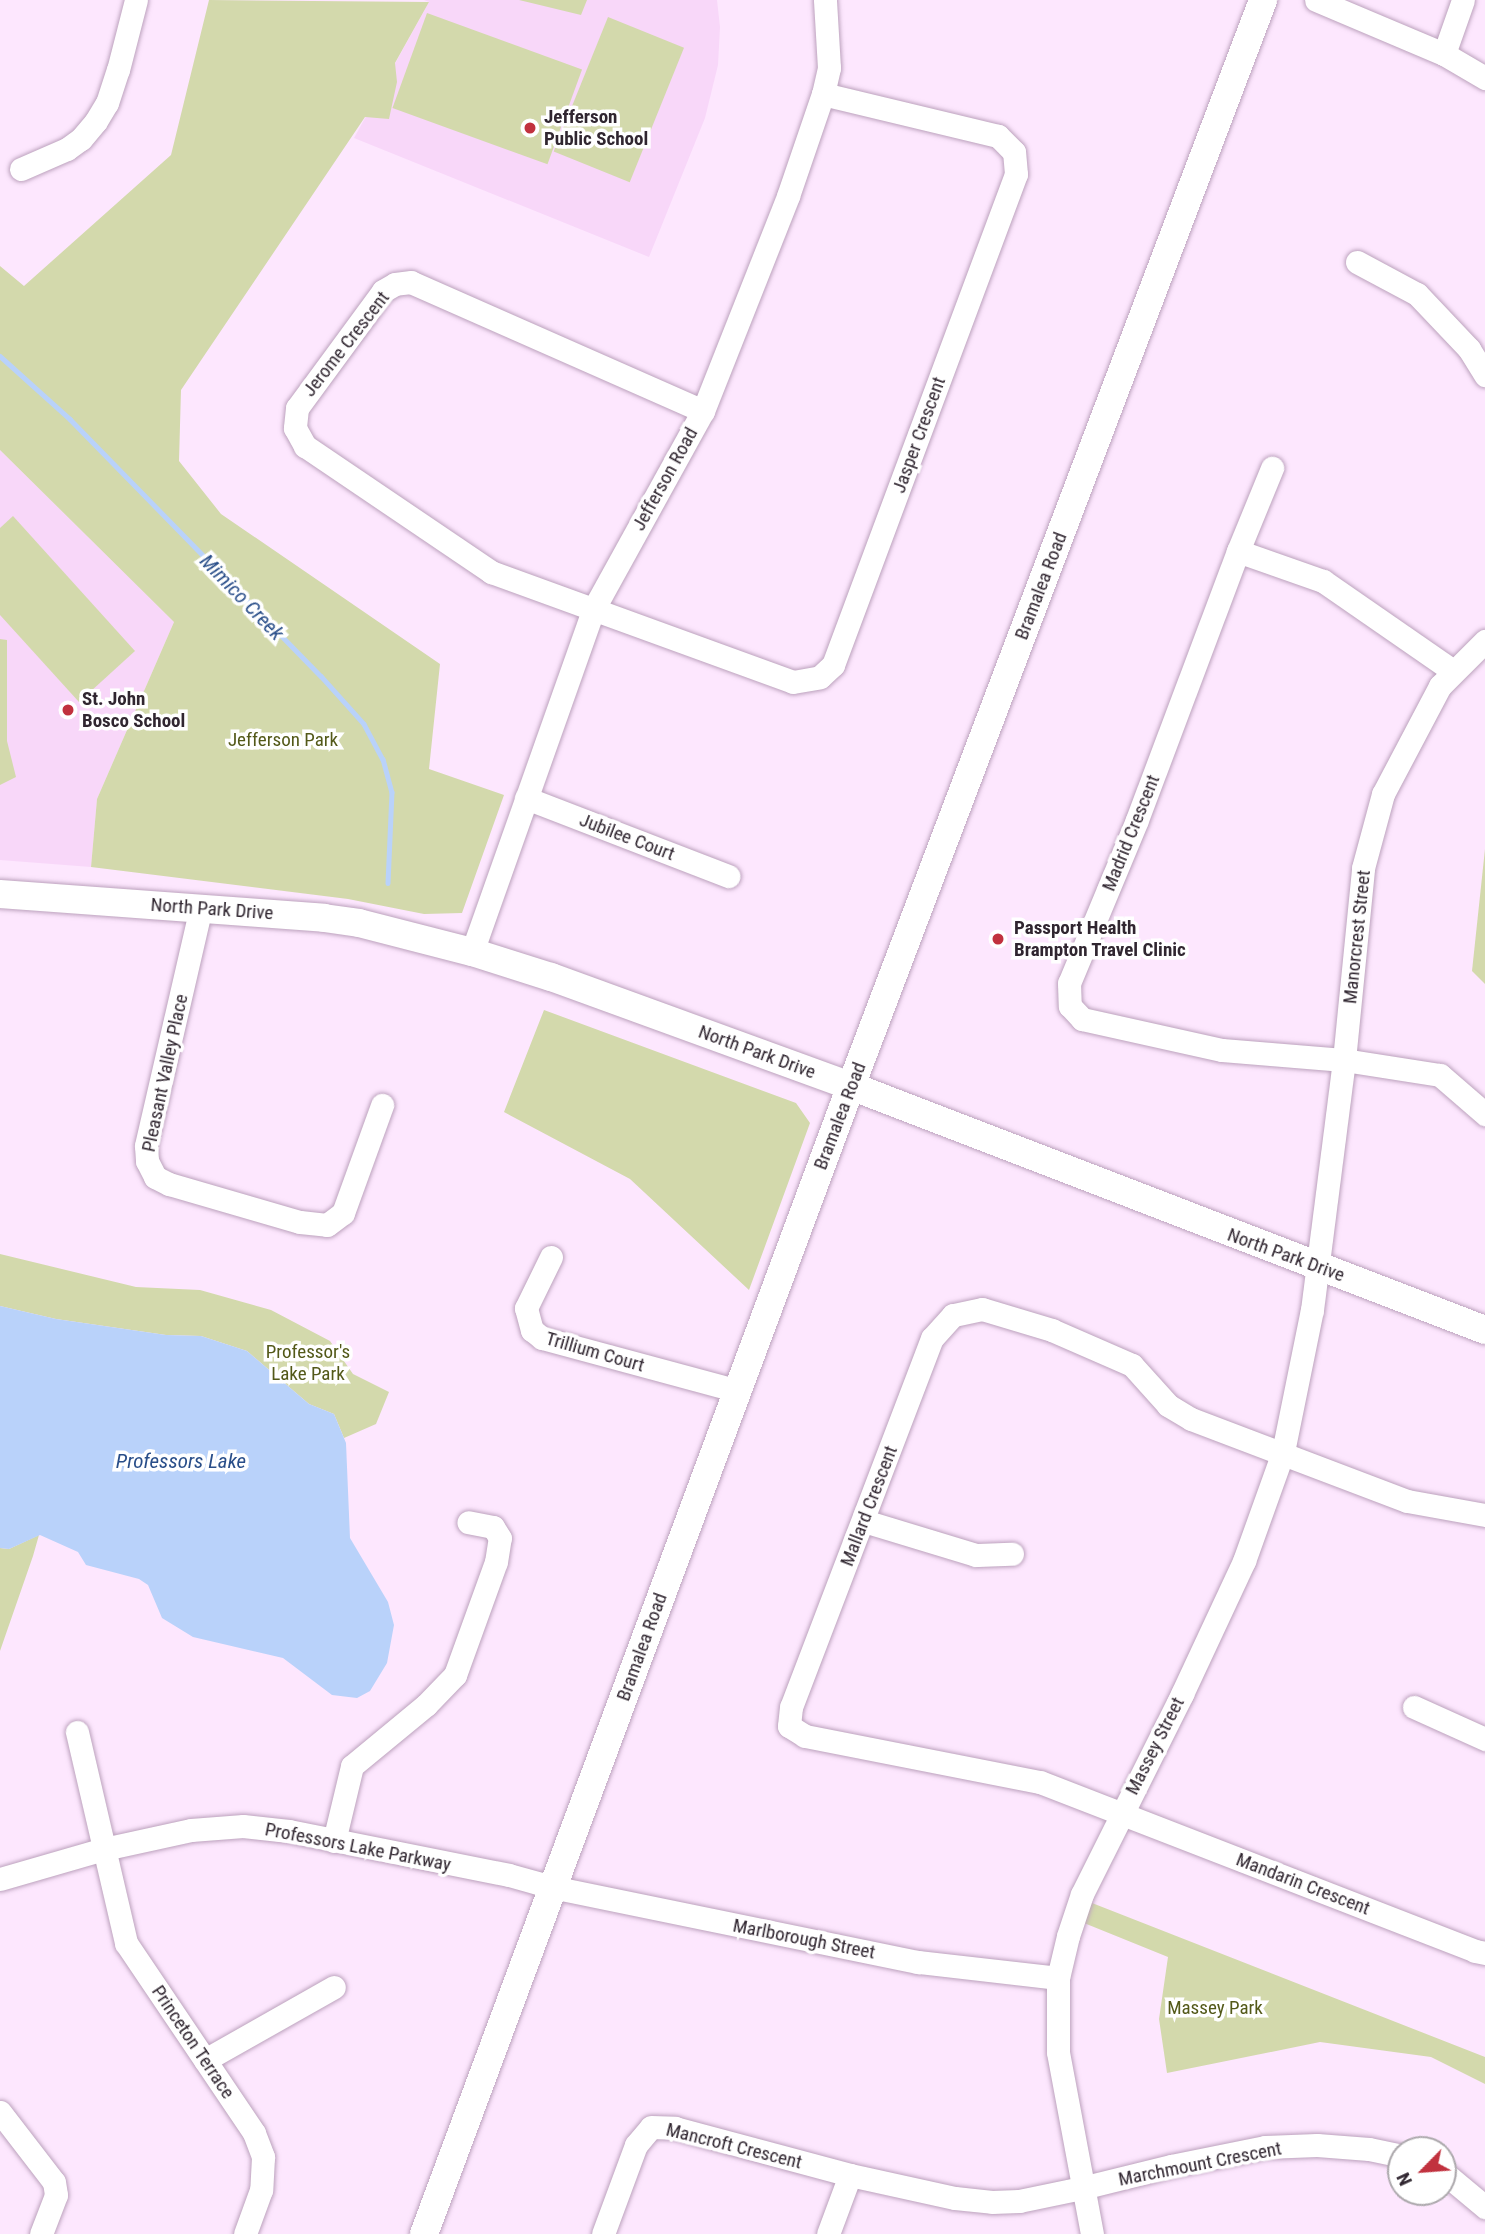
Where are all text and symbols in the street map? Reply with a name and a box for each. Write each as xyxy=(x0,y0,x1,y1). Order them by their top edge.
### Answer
place label: Jefferson Public School xyxy=(544,106,648,150)
marker: Jefferson Public School xyxy=(522,120,538,136)
street label: Jerome Crescent xyxy=(298,287,394,401)
street label: Jasper Crescent xyxy=(887,374,951,496)
street label: Jefferson Road xyxy=(627,423,703,535)
street label: Bramalea Road xyxy=(1010,529,1072,643)
water label: Mimico Creek xyxy=(195,549,289,645)
place label: St. John Bosco School xyxy=(82,688,185,732)
marker: St. John Bosco School xyxy=(60,702,76,718)
park label: Jefferson Park xyxy=(228,729,338,751)
street label: Madrid Crescent xyxy=(1097,772,1165,894)
street label: Jubilee Court xyxy=(576,808,678,866)
street label: Manorcrest Street xyxy=(1339,869,1375,1005)
street label: North Park Drive xyxy=(150,893,274,925)
place label: Passport Health Brampton Travel Clinic xyxy=(1014,917,1186,961)
marker: Passport Health Brampton Travel Clinic xyxy=(988,929,1008,949)
street label: Pleasant Valley Place xyxy=(137,992,193,1154)
street label: North Park Drive xyxy=(695,1020,819,1084)
street label: Bramalea Road xyxy=(809,1059,871,1173)
street label: North Park Drive xyxy=(1224,1223,1348,1287)
street label: Trillium Court xyxy=(543,1327,647,1377)
park label: Professor's Lake Park xyxy=(266,1341,350,1385)
street label: Mallard Crescent xyxy=(836,1443,902,1569)
water label: Professors Lake xyxy=(116,1448,246,1474)
street label: Bramalea Road xyxy=(612,1590,672,1704)
street label: Massey Street xyxy=(1121,1693,1189,1799)
street label: Professors Lake Parkway xyxy=(263,1818,453,1876)
street label: Mandarin Crescent xyxy=(1233,1848,1373,1920)
street label: Marlborough Street xyxy=(731,1914,877,1964)
street label: Princeton Terrace xyxy=(147,1981,239,2103)
park label: Massey Park xyxy=(1167,1997,1263,2019)
street label: Mancroft Crescent xyxy=(664,2118,804,2174)
north arrow xyxy=(1387,2136,1457,2206)
street label: Marchmount Crescent xyxy=(1117,2137,1283,2191)
text: N xyxy=(1391,2169,1417,2189)

